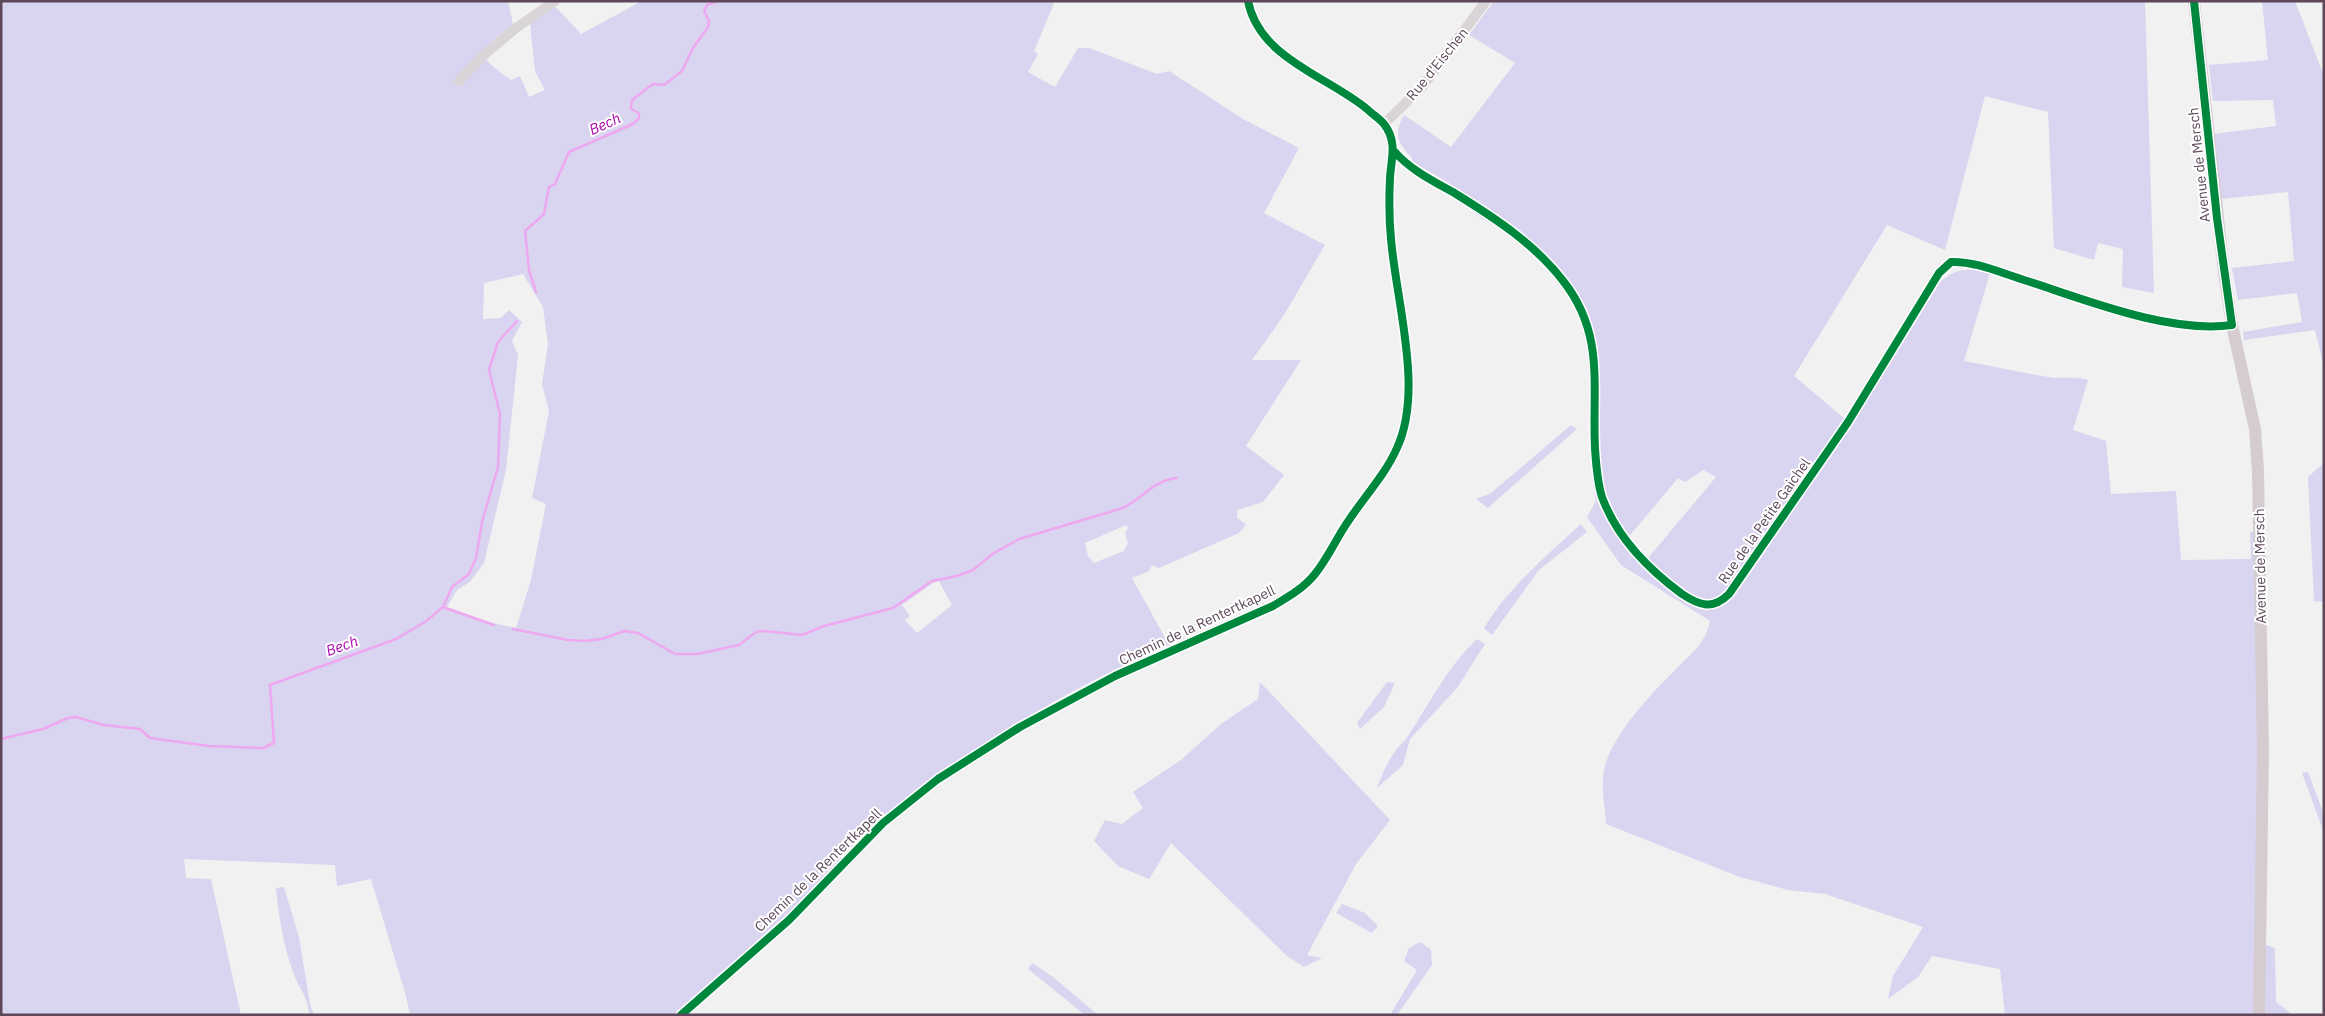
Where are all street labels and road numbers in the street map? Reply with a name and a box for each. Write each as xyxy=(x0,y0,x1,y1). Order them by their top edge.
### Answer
street label: Rue d'Eischen xyxy=(1402,24,1472,104)
street label: Avenue de Mersch xyxy=(2184,107,2214,223)
street label: Rue de la Petite Gaichel xyxy=(1714,455,1814,587)
street label: Avenue de Mersch xyxy=(2250,508,2270,624)
street label: Chemin de la Rentertkapell xyxy=(1116,581,1278,669)
street label: Chemin de la Rentertkapell xyxy=(751,804,886,936)

